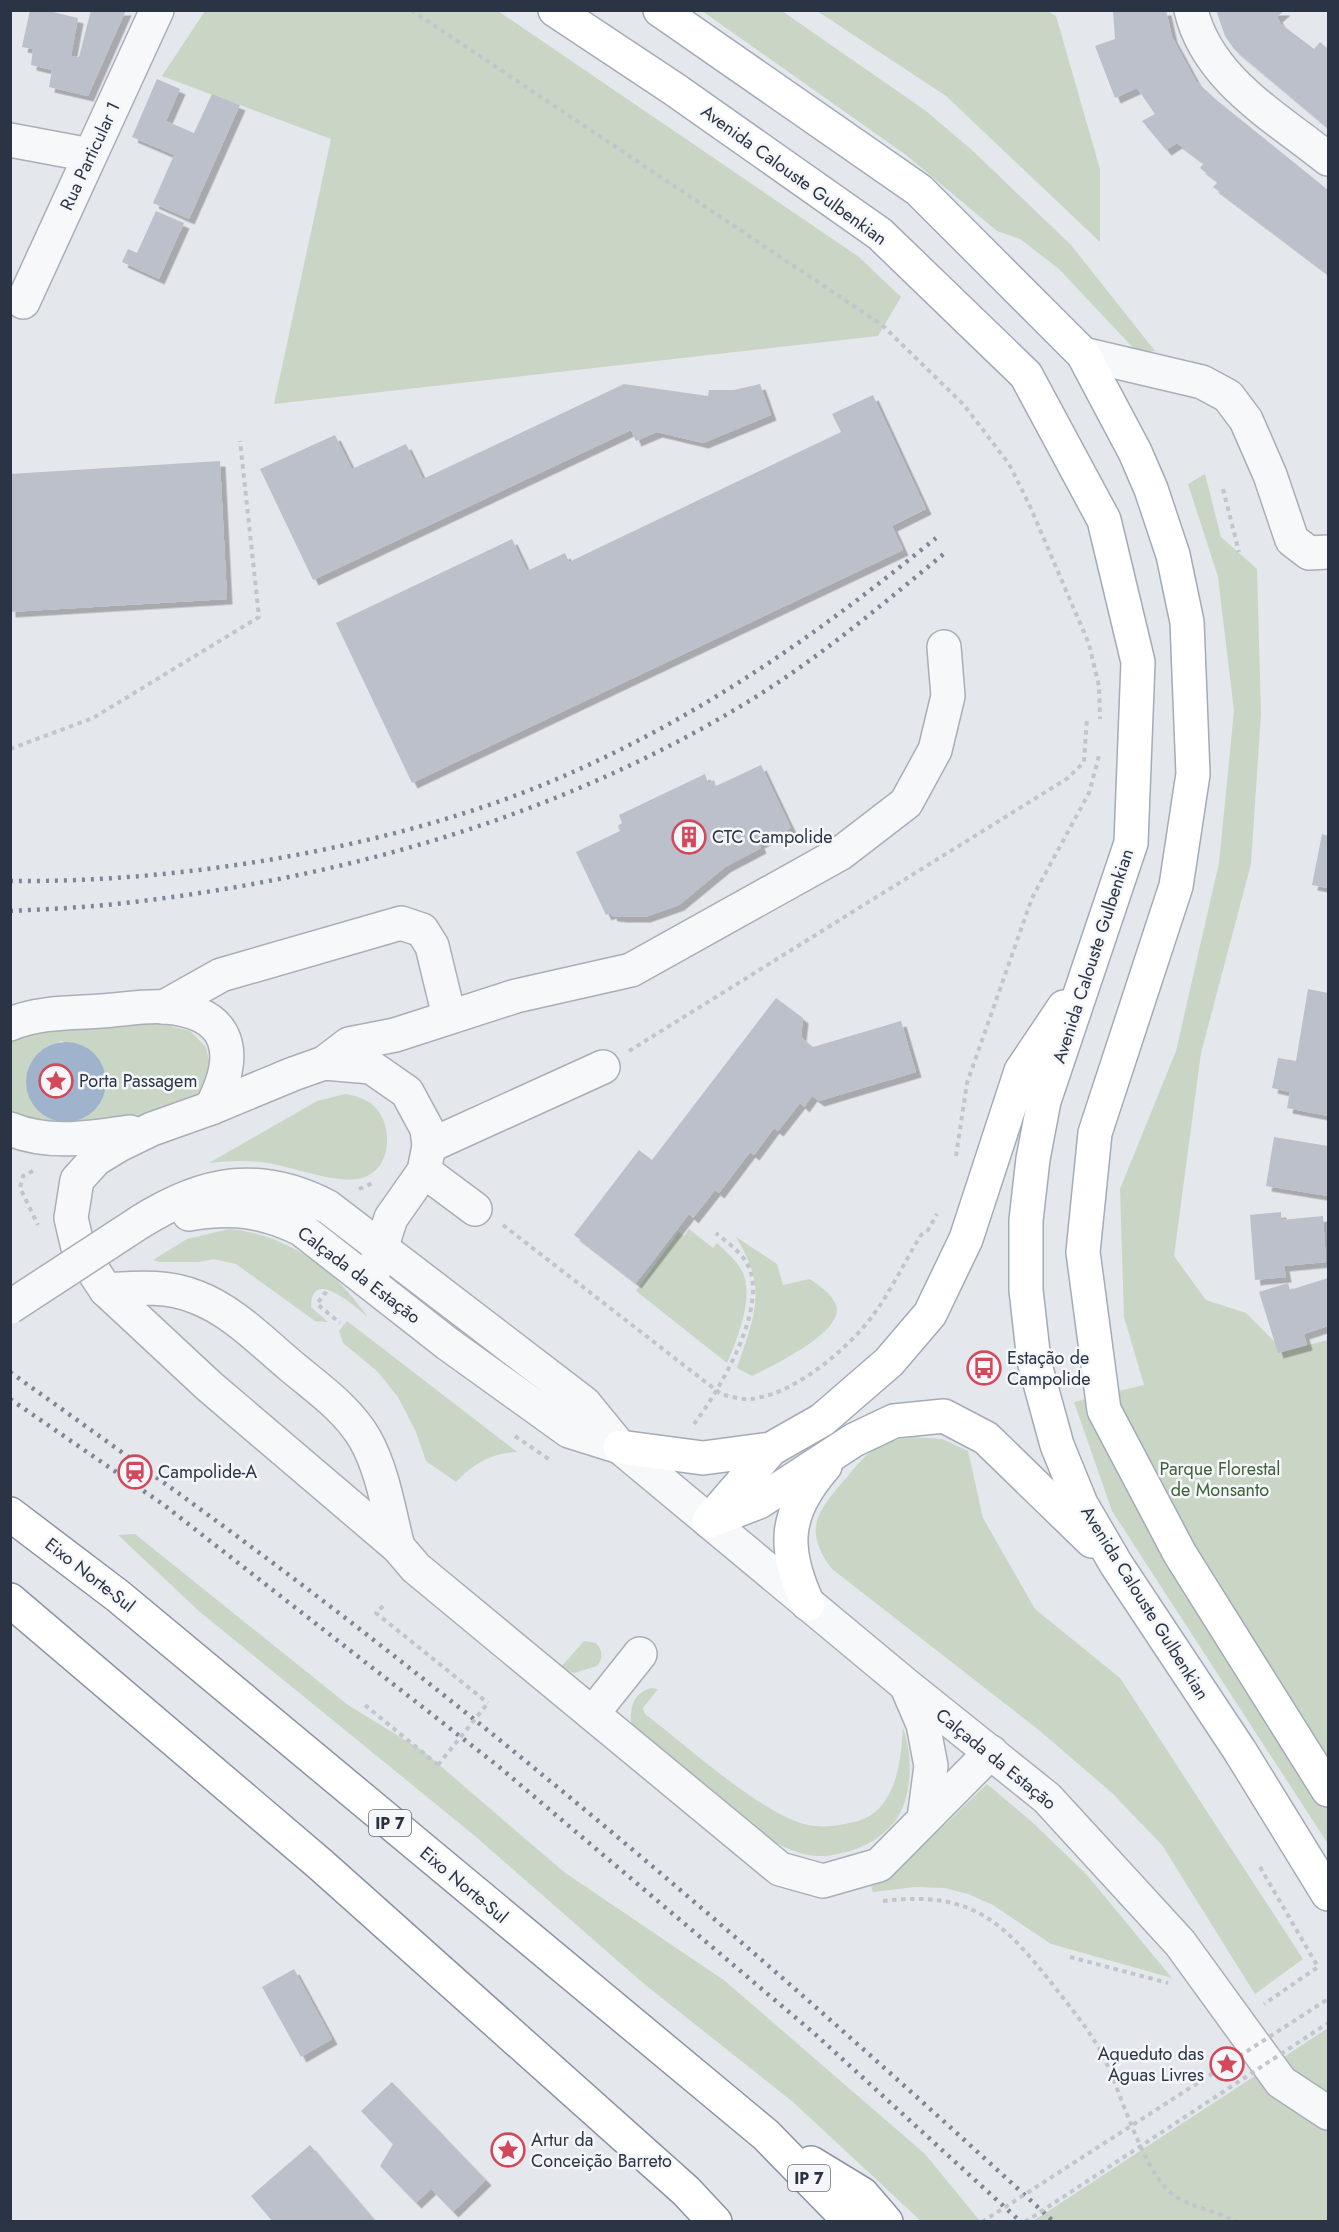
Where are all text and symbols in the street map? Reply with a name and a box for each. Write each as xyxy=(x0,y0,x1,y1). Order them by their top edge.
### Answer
street label: Rua Particular 1 xyxy=(53,97,127,215)
street label: Avenida Calouste Gulbenkian xyxy=(696,99,892,251)
building icon: CTC Campolide xyxy=(671,819,707,855)
place label: CTC Campolide xyxy=(712,824,832,850)
street label: Avenida Calouste Gulbenkian xyxy=(1046,845,1140,1067)
place icon: Porta Passagem xyxy=(38,1063,74,1099)
place label: Porta Passagem xyxy=(79,1068,197,1094)
street label: Calçada da Estação xyxy=(292,1220,426,1330)
place label: Estação de Campolide xyxy=(1007,1345,1090,1392)
bus stop icon: Estação de Campolide xyxy=(966,1350,1002,1386)
station icon: Campolide-A xyxy=(117,1454,153,1490)
park label: Parque Florestal de Monsanto xyxy=(1160,1456,1280,1503)
place label: Campolide-A xyxy=(158,1459,257,1485)
street label: Avenida Calouste Gulbenkian xyxy=(1075,1501,1215,1705)
street label: Eixo Norte-Sul xyxy=(39,1532,141,1618)
street label: Calçada da Estação xyxy=(930,1702,1062,1816)
road number: IP 7 xyxy=(369,1810,411,1836)
street label: Eixo Norte-Sul xyxy=(414,1840,514,1930)
place label: Aqueduto das Águas Livres xyxy=(1098,2041,1204,2088)
place icon: Aqueduto das Águas Livres xyxy=(1209,2046,1245,2082)
place label: Artur da Conceição Barreto xyxy=(531,2127,672,2174)
place icon: Artur da Conceição Barreto xyxy=(490,2132,526,2168)
road number: IP 7 xyxy=(788,2165,830,2191)

